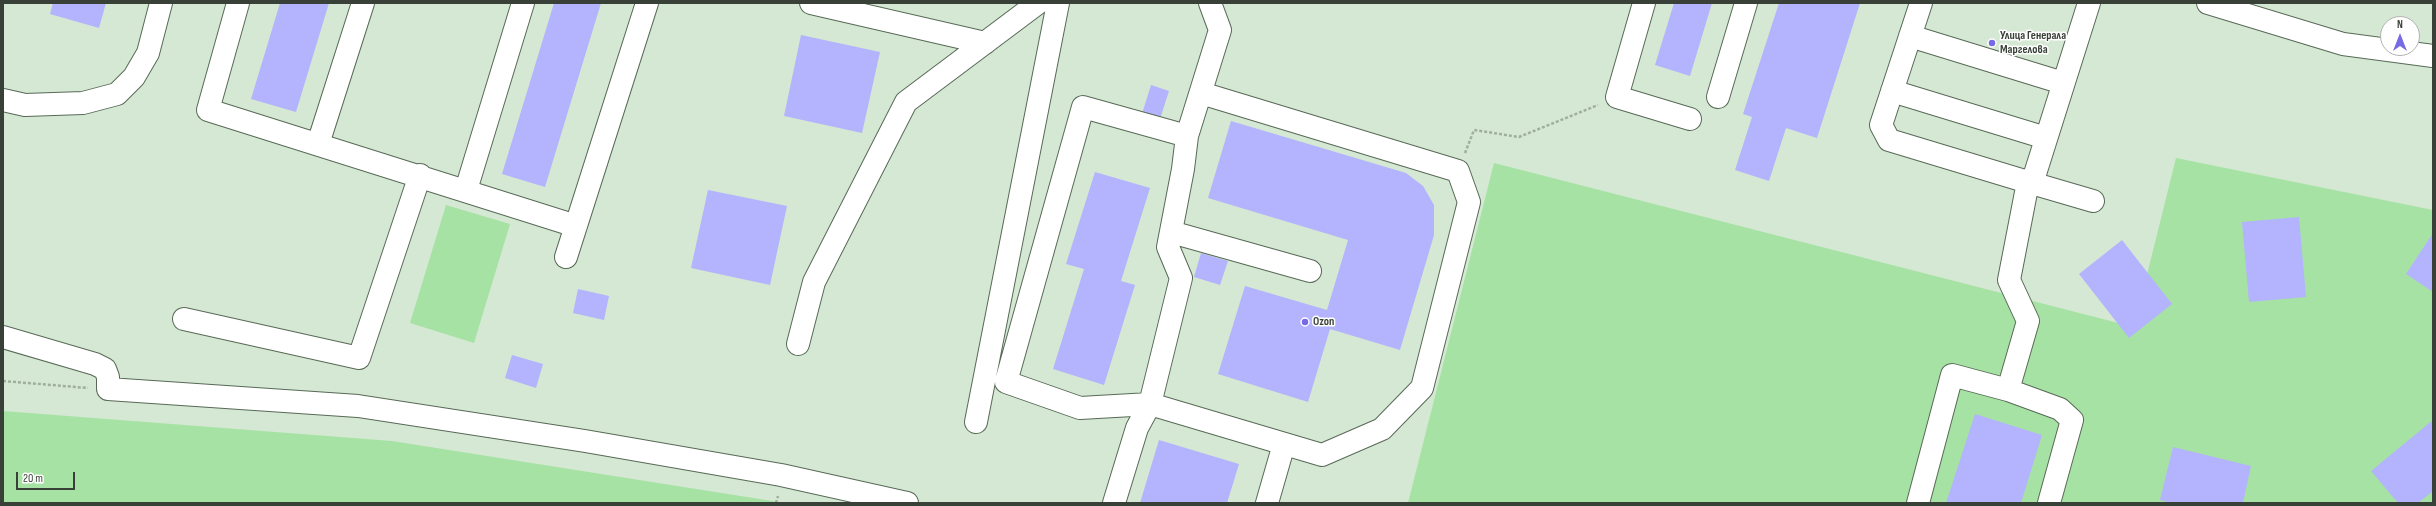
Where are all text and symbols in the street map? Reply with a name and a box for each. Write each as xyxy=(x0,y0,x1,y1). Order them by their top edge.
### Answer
north arrow xyxy=(2380,16,2420,56)
text: N xyxy=(2397,18,2403,31)
place label: Улица Генерала Маргелова xyxy=(2000,29,2066,57)
marker: Улица Генерала Маргелова xyxy=(1987,38,1997,48)
place label: Ozon xyxy=(1313,315,1334,329)
marker: Ozon xyxy=(1300,317,1310,327)
scale bar xyxy=(18,464,77,490)
text: 20 m xyxy=(23,471,43,486)

